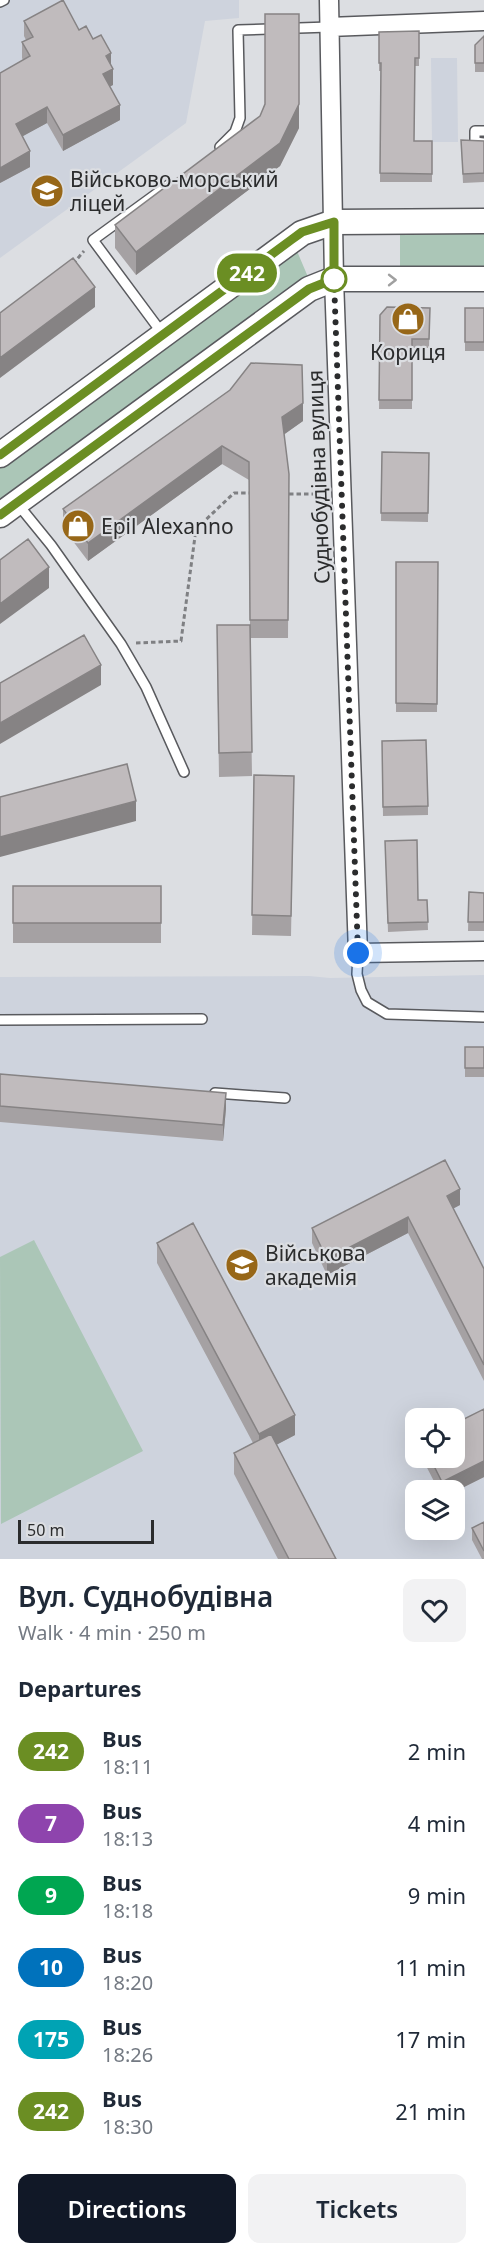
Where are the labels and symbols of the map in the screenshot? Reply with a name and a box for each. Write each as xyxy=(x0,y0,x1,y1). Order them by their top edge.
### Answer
place label: Військово-морський ліцей xyxy=(70,165,279,217)
school or university icon: Військово-морський ліцей xyxy=(29,173,65,209)
line badge: 242 xyxy=(212,254,282,292)
unlabelled marker xyxy=(321,266,347,292)
one-way arrow xyxy=(388,273,397,286)
shop icon: Кориця xyxy=(390,301,426,337)
place label: Кориця xyxy=(370,338,446,366)
street label: Суднобудівна вулиця xyxy=(300,369,336,585)
shop icon: Epil Alexanno xyxy=(60,508,96,544)
place label: Epil Alexanno xyxy=(101,512,234,540)
your location xyxy=(343,938,373,968)
place label: Військова академія xyxy=(265,1239,366,1291)
school or university icon: Військова академія xyxy=(224,1247,260,1283)
scale bar xyxy=(18,1517,154,1544)

